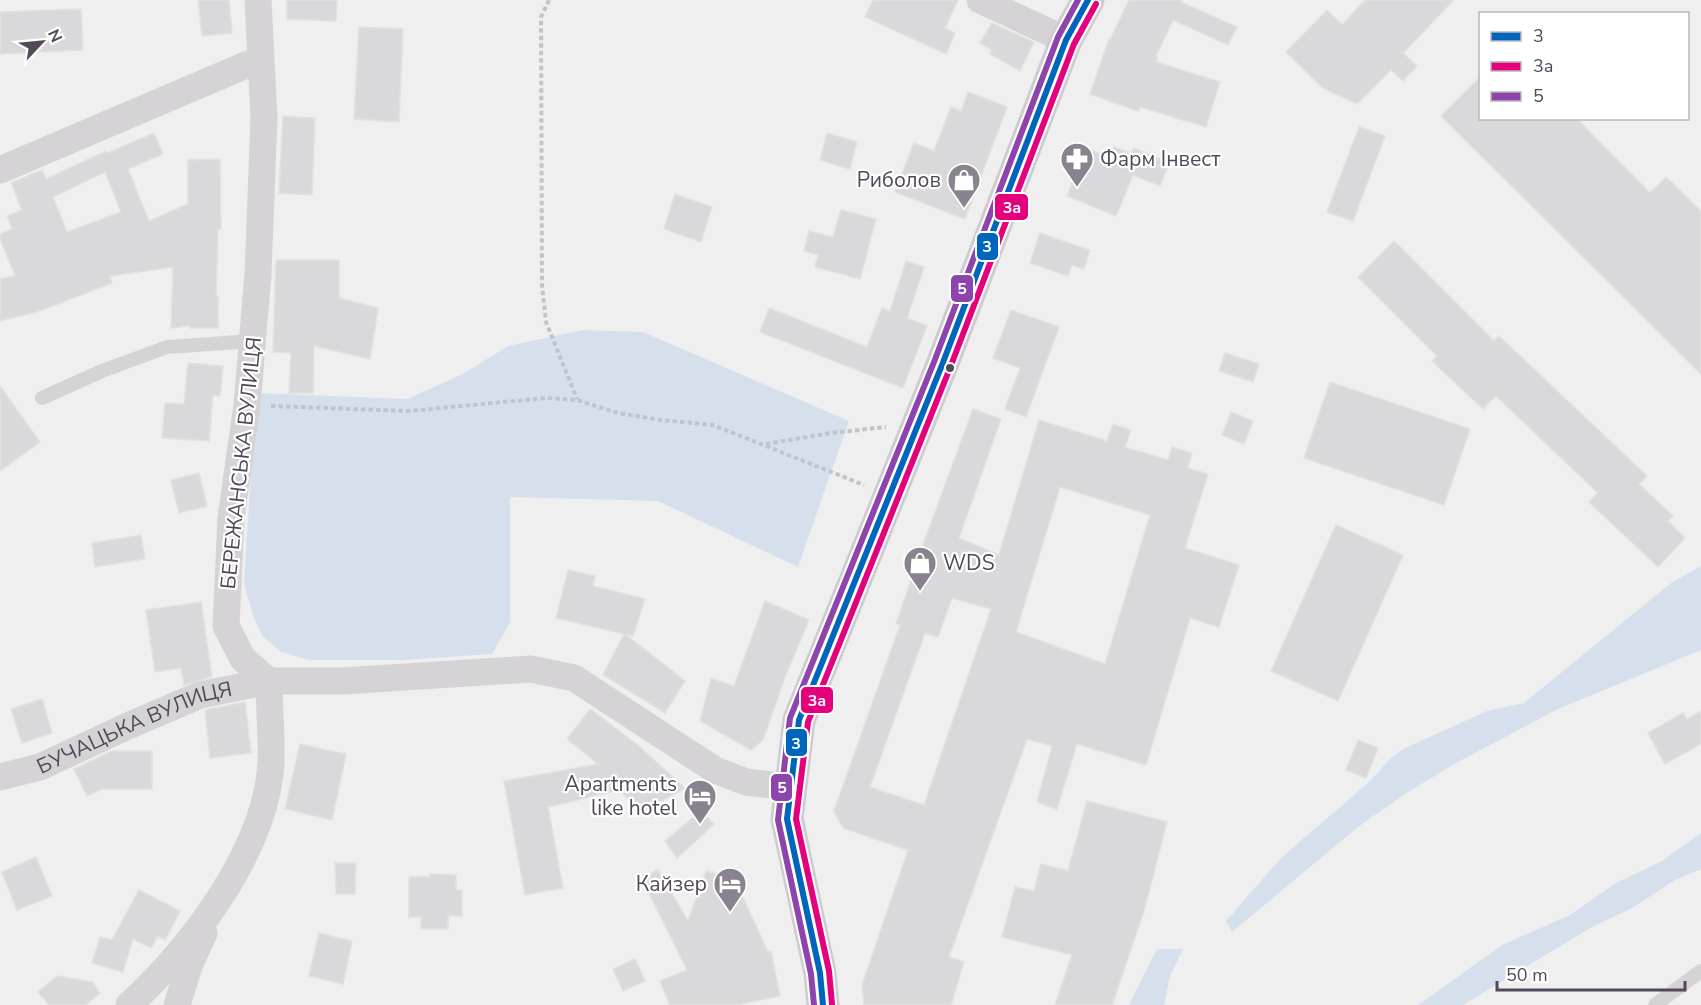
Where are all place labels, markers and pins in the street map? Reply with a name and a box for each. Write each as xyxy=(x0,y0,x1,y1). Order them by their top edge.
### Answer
pharmacy icon: Фарм Інвест xyxy=(1059,141,1095,188)
place label: Фарм Інвест xyxy=(1100,145,1221,173)
shop icon: Риболов xyxy=(946,162,982,209)
place label: Риболов xyxy=(857,166,941,194)
unlabelled marker xyxy=(944,362,956,374)
shop icon: WDS xyxy=(902,545,938,592)
place label: WDS xyxy=(943,549,995,577)
place label: Apartments like hotel xyxy=(564,770,678,822)
hotel icon: Apartments like hotel xyxy=(682,778,718,825)
hotel icon: Кайзер xyxy=(712,866,748,913)
place label: Кайзер xyxy=(636,870,707,898)

